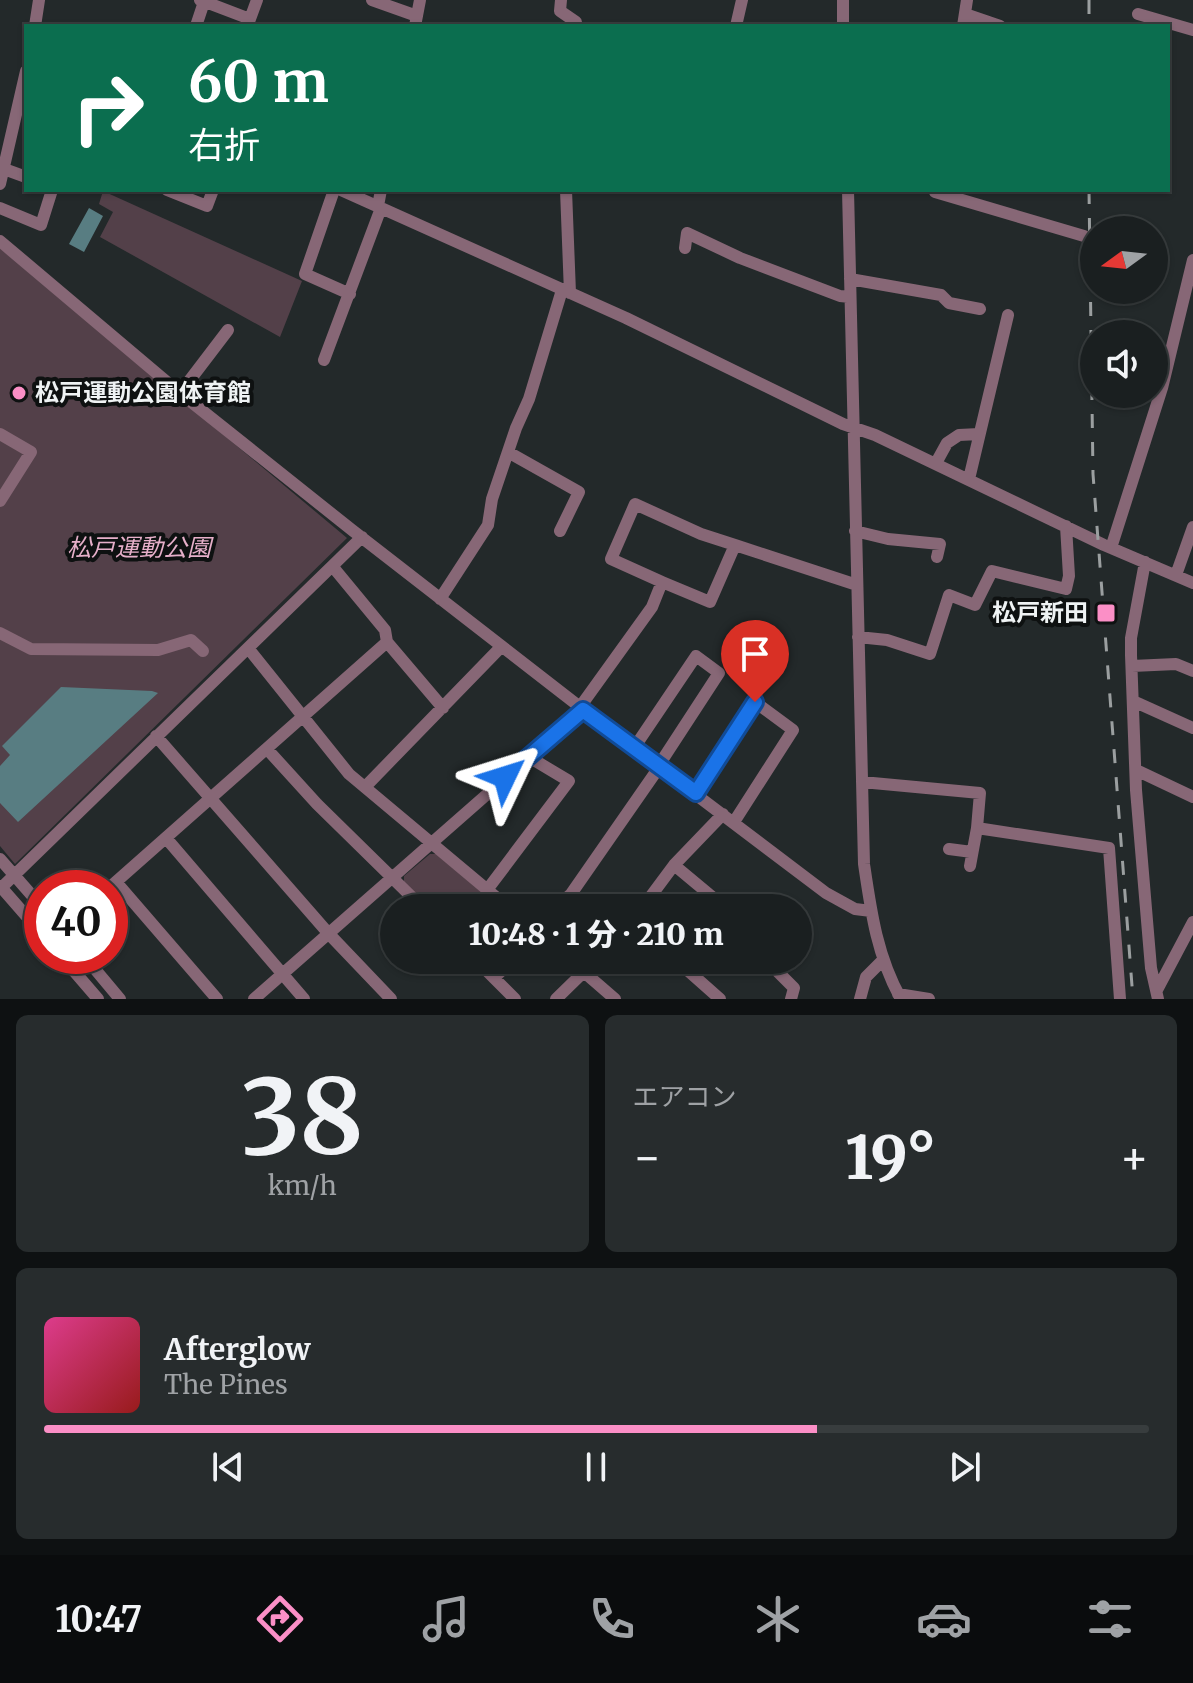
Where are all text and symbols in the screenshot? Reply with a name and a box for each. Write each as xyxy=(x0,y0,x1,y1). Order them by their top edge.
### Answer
text: 60 m xyxy=(188,47,329,117)
icon: right xyxy=(56,56,160,160)
text: 右折 xyxy=(188,123,260,168)
north arrow xyxy=(1080,216,1168,304)
map controls xyxy=(1080,216,1168,408)
button: sound xyxy=(1080,320,1168,408)
place label: 松戸運動公園体育館 xyxy=(35,377,251,408)
marker: 松戸運動公園体育館 xyxy=(10,384,28,402)
park label: 松戸運動公園 xyxy=(67,532,214,563)
place label: 松戸新田 xyxy=(992,597,1088,628)
marker: 松戸新田 xyxy=(1095,602,1117,624)
pin xyxy=(721,620,789,702)
icon: arrive xyxy=(733,632,777,676)
position arrow xyxy=(463,735,547,819)
speed limit sign: 40 xyxy=(24,870,128,974)
text: 10:48 · 1 分 · 210 m xyxy=(469,915,723,953)
text: 38 xyxy=(241,1052,364,1182)
text: エアコン xyxy=(633,1080,737,1113)
text: 19° xyxy=(845,1120,936,1195)
text: − xyxy=(633,1130,662,1185)
text: + xyxy=(1120,1130,1149,1185)
text: km/h xyxy=(268,1169,337,1202)
text: Afterglow xyxy=(164,1330,311,1368)
text: The Pines xyxy=(164,1368,288,1401)
icon: previous xyxy=(206,1445,250,1489)
icon: pause xyxy=(574,1445,618,1489)
icon: next xyxy=(943,1445,987,1489)
icon: directions xyxy=(252,1591,308,1647)
icon: music xyxy=(418,1591,474,1647)
icon: phone xyxy=(584,1591,640,1647)
icon: climate xyxy=(750,1591,806,1647)
icon: car xyxy=(916,1591,972,1647)
icon: filters xyxy=(1082,1591,1138,1647)
text: 10:47 xyxy=(55,1597,142,1642)

